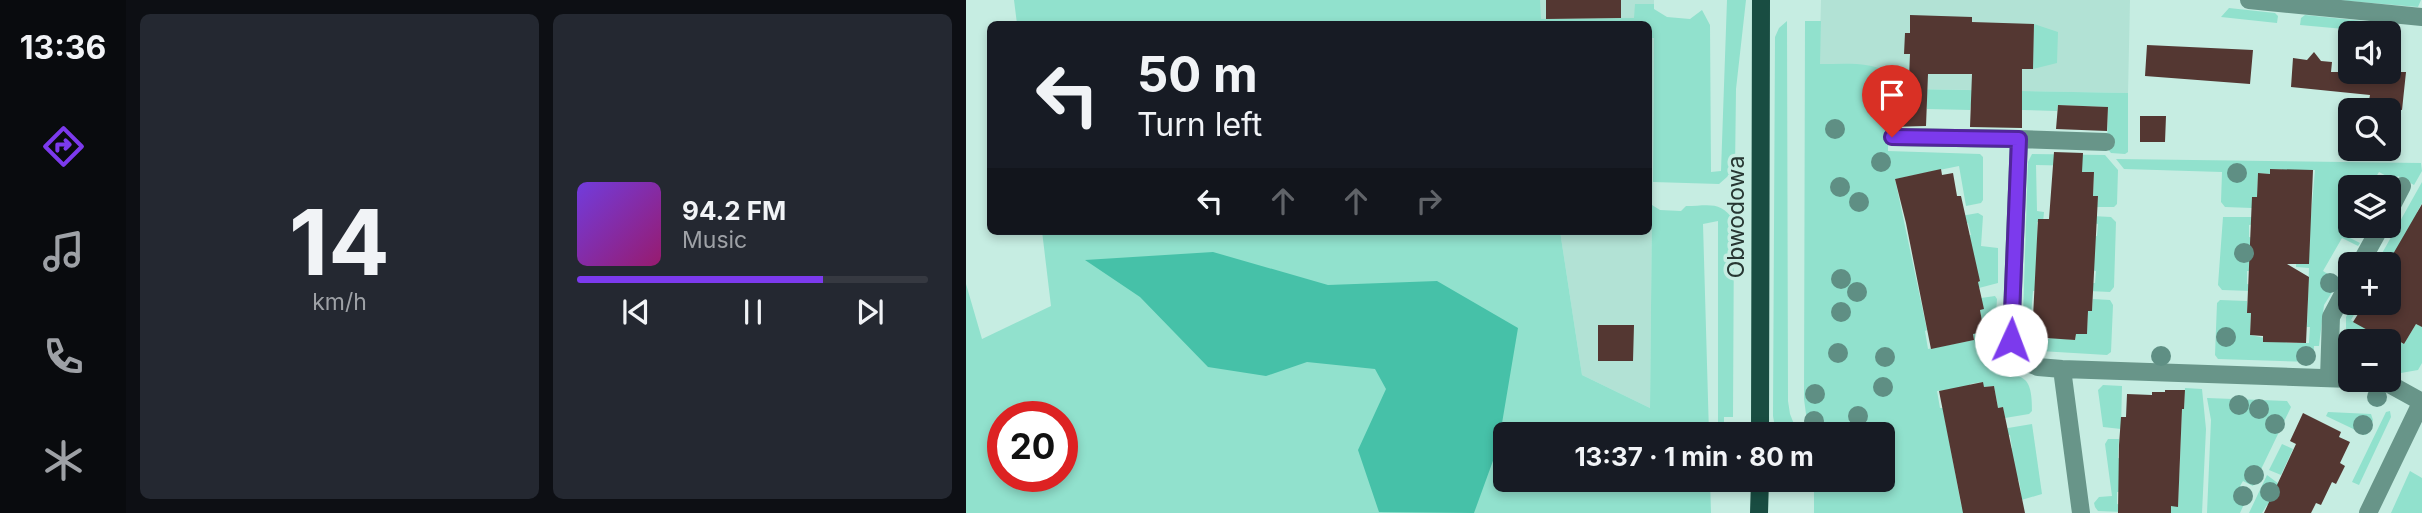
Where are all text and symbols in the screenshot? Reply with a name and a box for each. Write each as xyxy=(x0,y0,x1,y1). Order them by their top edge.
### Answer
map controls xyxy=(2338,21,2401,392)
button: sound xyxy=(2338,21,2401,84)
text: 13:36 xyxy=(20,28,106,67)
text: 50 m xyxy=(1137,45,1258,104)
icon: left xyxy=(1022,49,1113,140)
pin xyxy=(1862,65,1922,137)
icon: arrive xyxy=(1873,76,1911,114)
button: search xyxy=(2338,98,2401,161)
text: Turn left xyxy=(1137,105,1262,144)
icon: directions xyxy=(39,122,88,171)
street label: Obwodowa xyxy=(1722,156,1750,278)
button: layers xyxy=(2338,175,2401,238)
icon: left xyxy=(1191,182,1229,220)
icon: ahead xyxy=(1264,182,1302,220)
icon: ahead xyxy=(1337,182,1375,220)
icon: right xyxy=(1410,182,1448,220)
text: 14 xyxy=(289,187,390,297)
text: 94.2 FM xyxy=(682,195,786,226)
text: Music xyxy=(682,226,747,254)
icon: music xyxy=(39,227,88,276)
button: + xyxy=(2338,252,2401,315)
text: km/h xyxy=(312,288,367,316)
icon: previous xyxy=(617,293,655,331)
icon: pause xyxy=(734,293,772,331)
icon: next xyxy=(851,293,889,331)
position arrow xyxy=(1974,303,2048,377)
button: − xyxy=(2338,329,2401,392)
icon: phone xyxy=(39,332,88,381)
speed limit sign: 20 xyxy=(987,401,1078,492)
icon: climate xyxy=(39,436,88,485)
text: 13:37 · 1 min · 80 m xyxy=(1574,441,1814,472)

